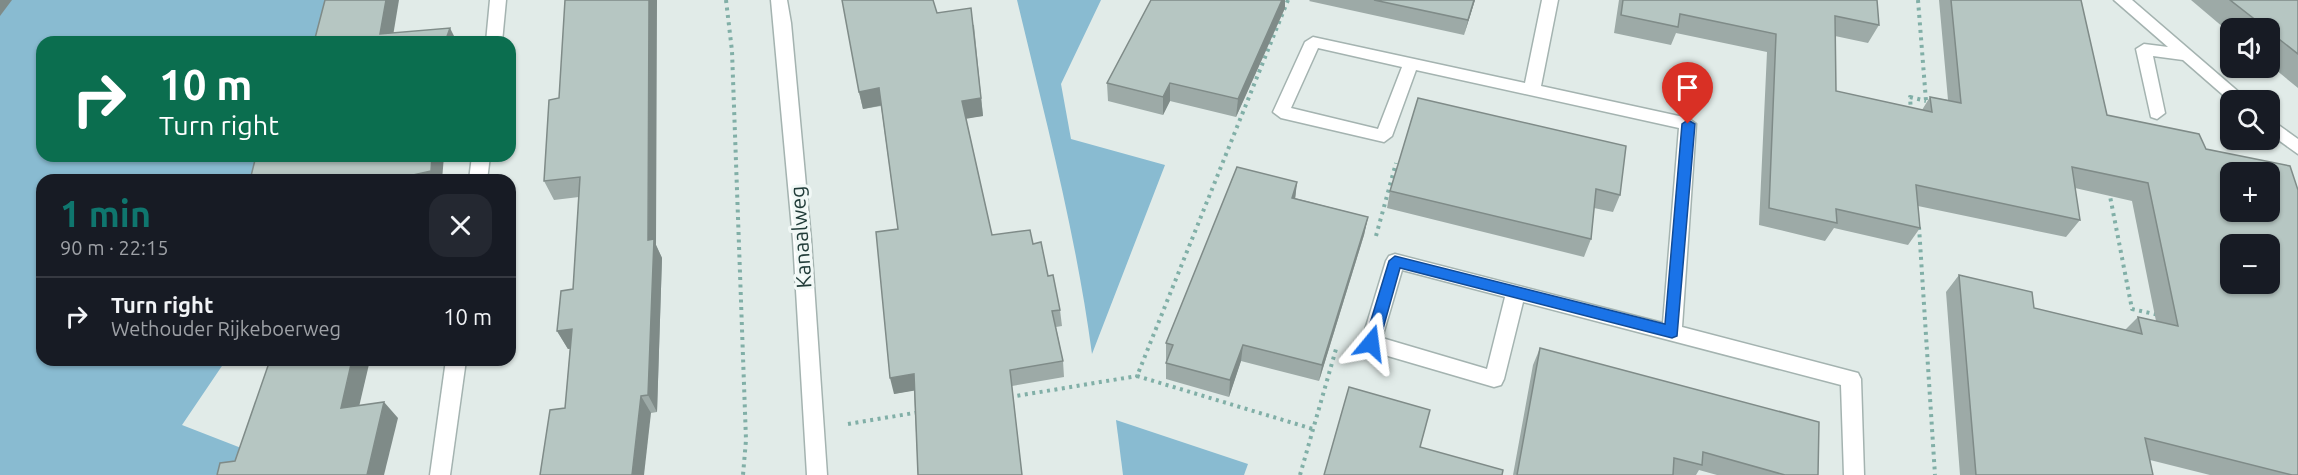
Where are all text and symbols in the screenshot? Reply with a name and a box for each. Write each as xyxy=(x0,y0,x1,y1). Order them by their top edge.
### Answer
map controls xyxy=(2220,18,2280,294)
button: sound xyxy=(2220,18,2280,78)
icon: right xyxy=(60,60,138,138)
text: 10 m xyxy=(159,61,253,108)
pin xyxy=(1662,62,1713,124)
icon: arrive xyxy=(1671,71,1704,104)
button: search xyxy=(2220,90,2280,150)
text: Turn right xyxy=(159,110,279,140)
button: + xyxy=(2220,162,2280,222)
street label: Kanaalweg xyxy=(784,185,816,289)
text: 1 min xyxy=(60,193,151,234)
button: close xyxy=(429,194,492,257)
button: − xyxy=(2220,234,2280,294)
text: 90 m · 22:15 xyxy=(60,236,169,259)
text: Turn right xyxy=(111,292,213,317)
icon: right xyxy=(60,300,93,333)
text: 10 m xyxy=(443,304,492,329)
position arrow xyxy=(1339,311,1403,375)
text: Wethouder Rijkeboerweg xyxy=(111,317,341,340)

